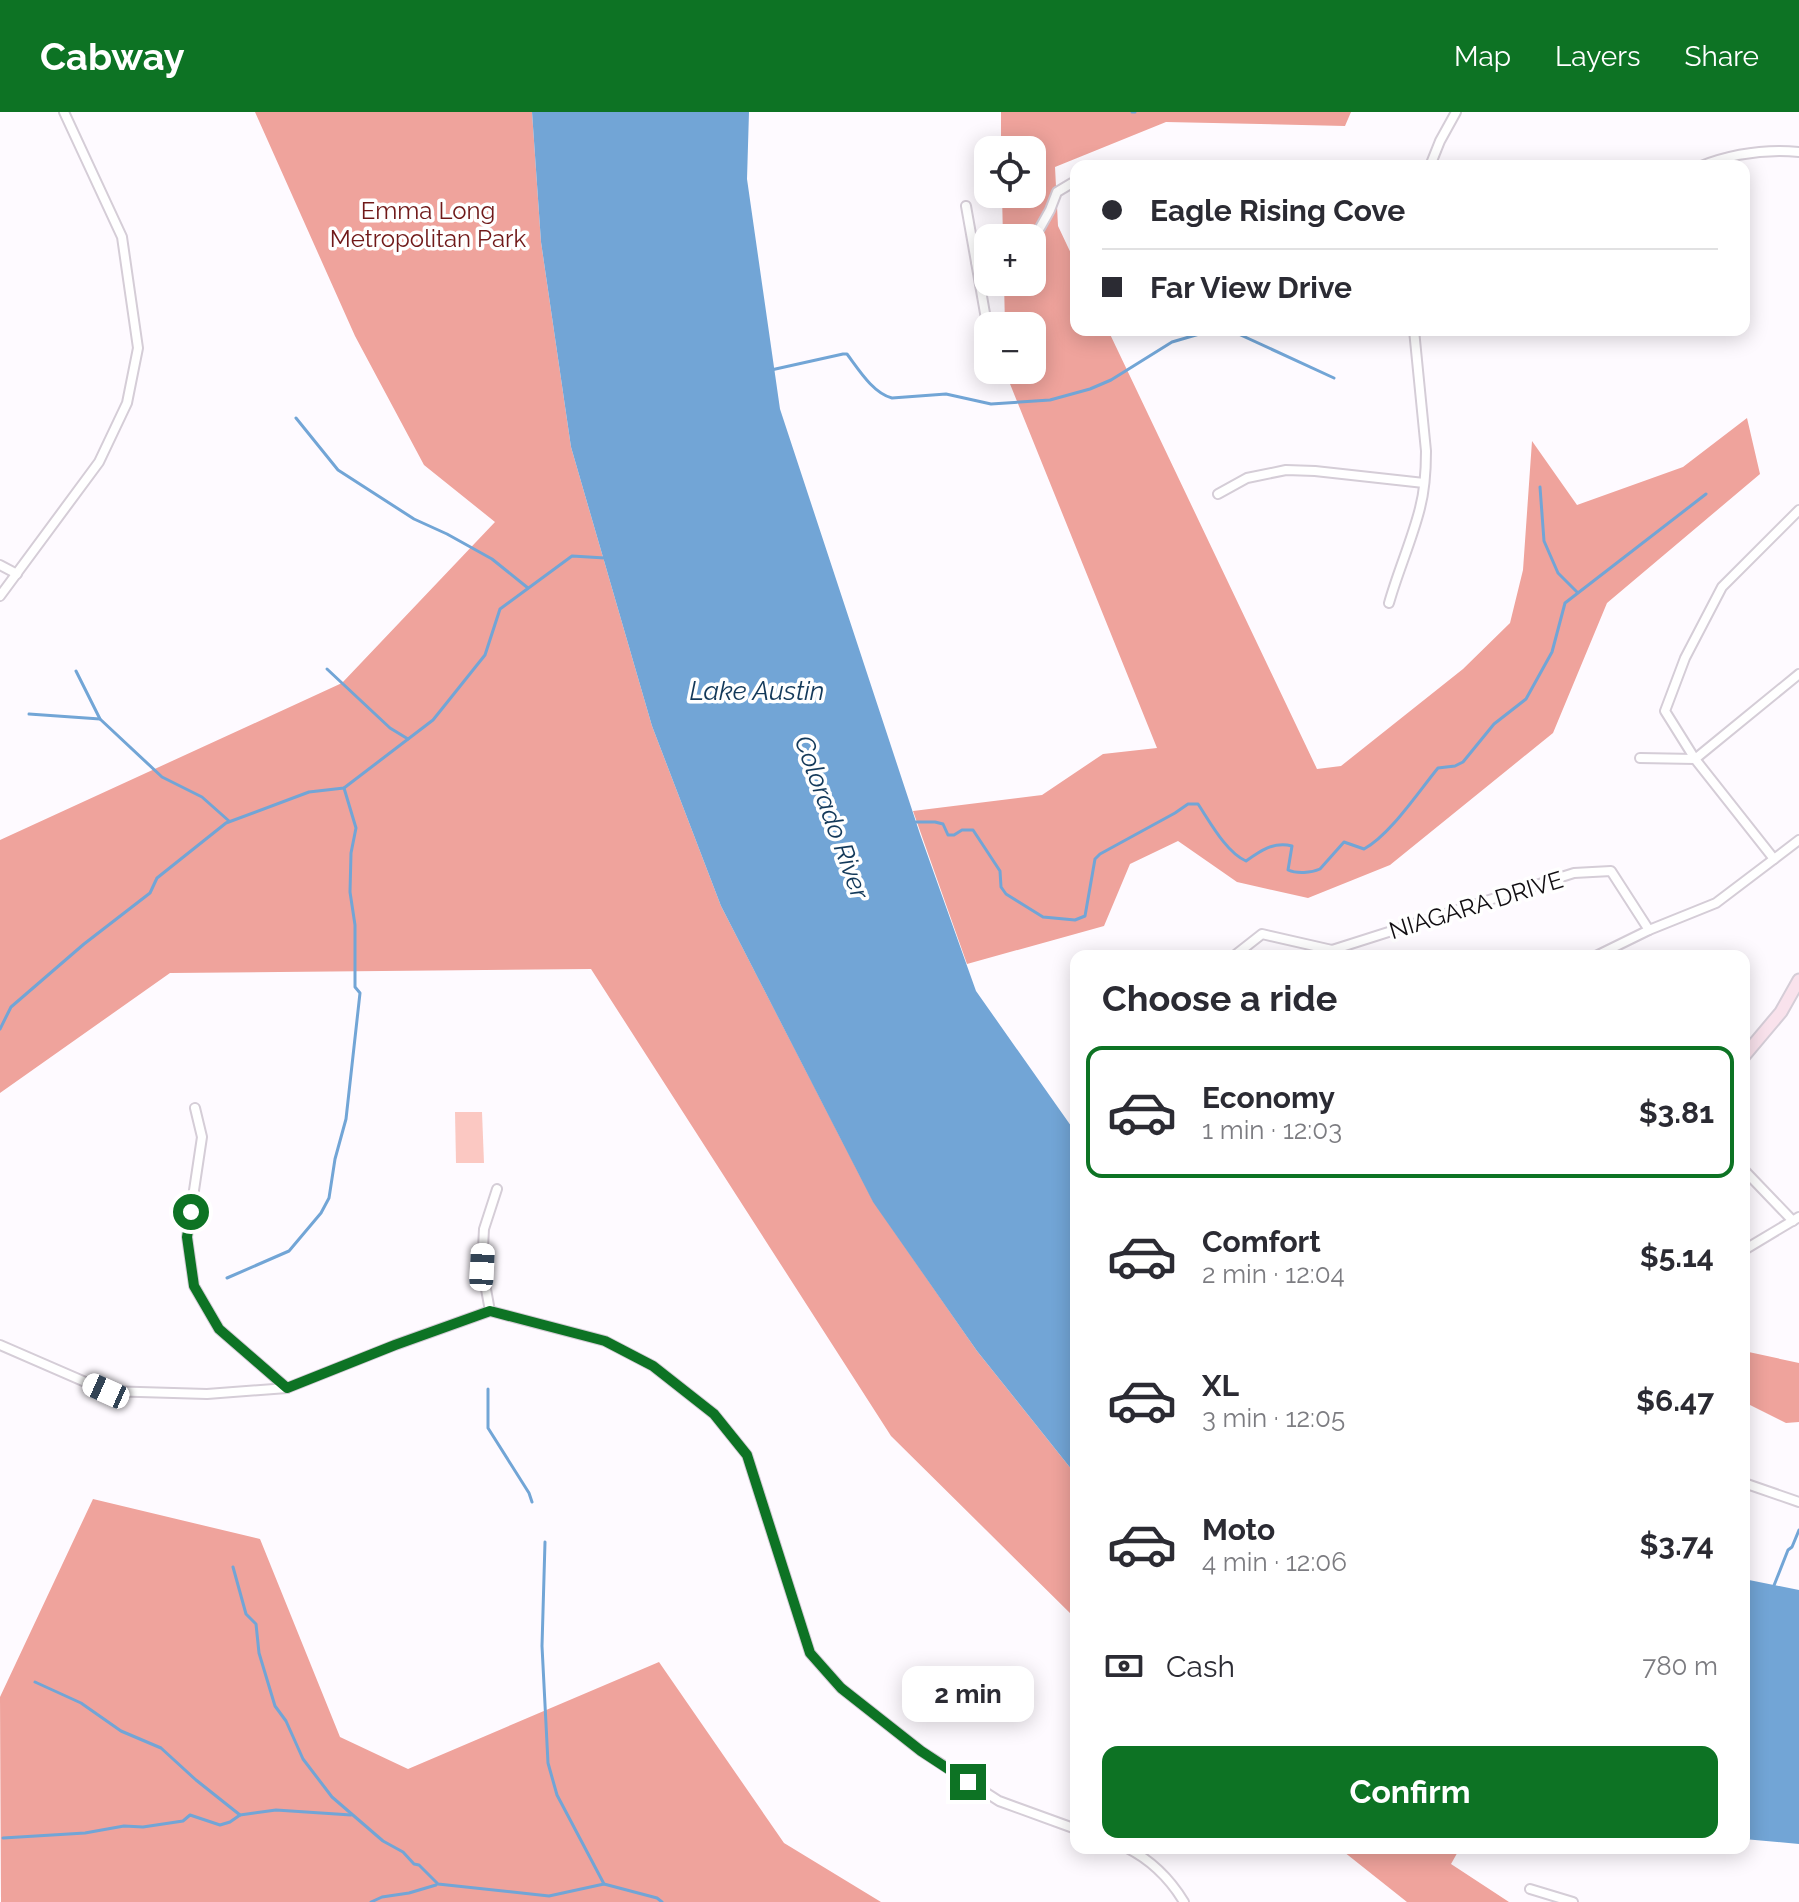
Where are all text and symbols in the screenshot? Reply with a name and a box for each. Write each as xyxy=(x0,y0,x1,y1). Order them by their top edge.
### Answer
text: Cabway xyxy=(40,34,185,79)
text: Map xyxy=(1454,40,1511,73)
text: Layers xyxy=(1555,40,1641,73)
text: Share xyxy=(1685,40,1759,73)
map controls xyxy=(974,136,1046,384)
button: locate xyxy=(974,136,1046,208)
text: Eagle Rising Cove xyxy=(1150,193,1405,228)
park label: Emma Long Metropolitan Park xyxy=(330,196,526,253)
button: + xyxy=(974,224,1046,296)
text: Far View Drive xyxy=(1150,270,1352,305)
button: − xyxy=(974,312,1046,384)
water label: Lake Austin xyxy=(690,676,824,706)
water label: Colorado River xyxy=(789,731,876,904)
street label: NIAGARA DRIVE xyxy=(1386,865,1566,945)
text: Choose a ride xyxy=(1102,977,1337,1019)
icon: car xyxy=(1106,1076,1178,1148)
text: Economy xyxy=(1202,1080,1335,1115)
text: $3.81 xyxy=(1639,1095,1714,1130)
text: 1 min · 12:03 xyxy=(1202,1115,1342,1145)
route start xyxy=(173,1194,209,1230)
icon: car xyxy=(1106,1220,1178,1292)
text: Comfort xyxy=(1202,1224,1321,1259)
text: $5.14 xyxy=(1640,1239,1714,1274)
car xyxy=(469,1242,495,1292)
text: 2 min · 12:04 xyxy=(1202,1259,1345,1289)
icon: car xyxy=(1106,1364,1178,1436)
text: XL xyxy=(1202,1368,1239,1403)
car xyxy=(79,1370,133,1412)
text: $6.47 xyxy=(1636,1383,1714,1418)
text: 3 min · 12:05 xyxy=(1202,1403,1345,1433)
icon: car xyxy=(1106,1508,1178,1580)
text: Moto xyxy=(1202,1512,1275,1547)
text: $3.74 xyxy=(1639,1527,1714,1562)
text: 4 min · 12:06 xyxy=(1202,1547,1347,1577)
icon: cash xyxy=(1102,1644,1146,1688)
text: Cash xyxy=(1166,1649,1235,1684)
text: 780 m xyxy=(1642,1651,1718,1681)
callout: 2 min xyxy=(902,1666,1034,1722)
text: 2 min xyxy=(934,1679,1002,1709)
button: Confirm xyxy=(1102,1746,1718,1838)
route end xyxy=(950,1764,986,1800)

